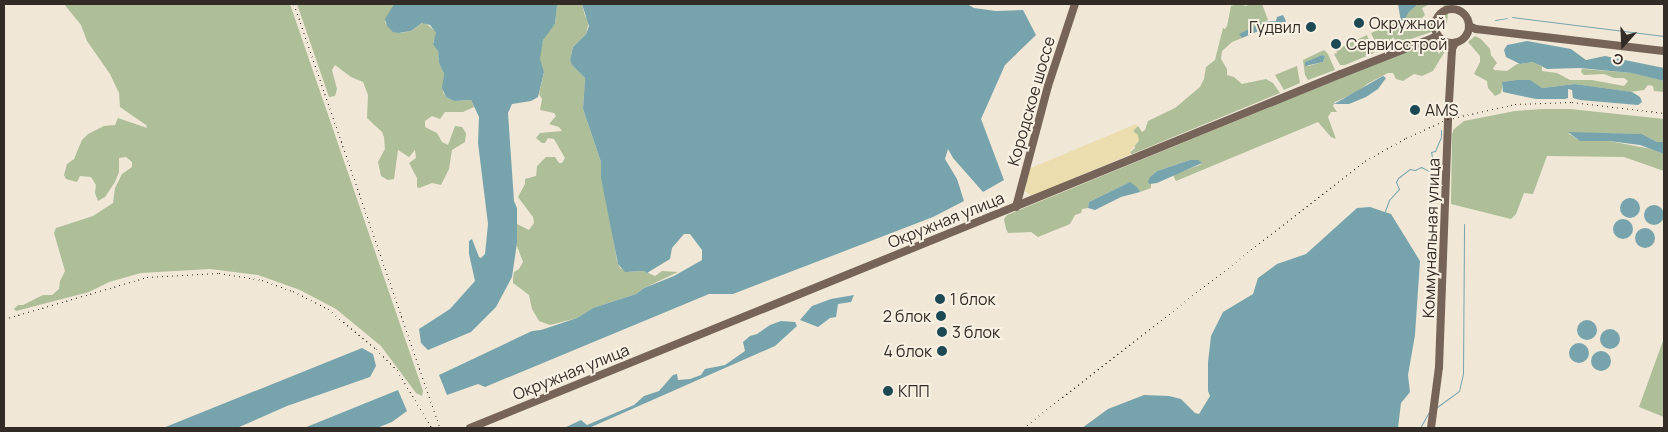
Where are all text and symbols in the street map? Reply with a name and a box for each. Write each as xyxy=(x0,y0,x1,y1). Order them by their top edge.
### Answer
place label: Окружной xyxy=(1369,13,1445,33)
place label: Гудвил xyxy=(1249,17,1301,37)
marker: Окружной xyxy=(1353,17,1365,29)
north arrow xyxy=(1598,20,1648,70)
marker: Гудвил xyxy=(1305,21,1317,33)
street label: Кородское шоссе xyxy=(1003,34,1059,168)
place label: Сервисстрой xyxy=(1346,34,1447,54)
marker: Сервисстрой xyxy=(1330,38,1342,50)
text: С xyxy=(1610,49,1626,70)
place label: AMS xyxy=(1425,100,1458,120)
marker: AMS xyxy=(1409,104,1421,116)
street label: Коммунальная улица xyxy=(1419,158,1443,318)
street label: Окружная улица xyxy=(885,188,1007,252)
place label: 1 блок xyxy=(950,289,995,309)
marker: 1 блок xyxy=(934,293,946,305)
place label: 2 блок xyxy=(883,306,931,326)
marker: 2 блок xyxy=(935,310,947,322)
place label: 3 блок xyxy=(952,322,1000,342)
marker: 3 блок xyxy=(936,326,948,338)
street label: Окружная улица xyxy=(510,340,632,404)
place label: 4 блок xyxy=(883,341,932,361)
marker: 4 блок xyxy=(936,345,948,357)
place label: КПП xyxy=(898,381,930,401)
marker: КПП xyxy=(882,385,894,397)

